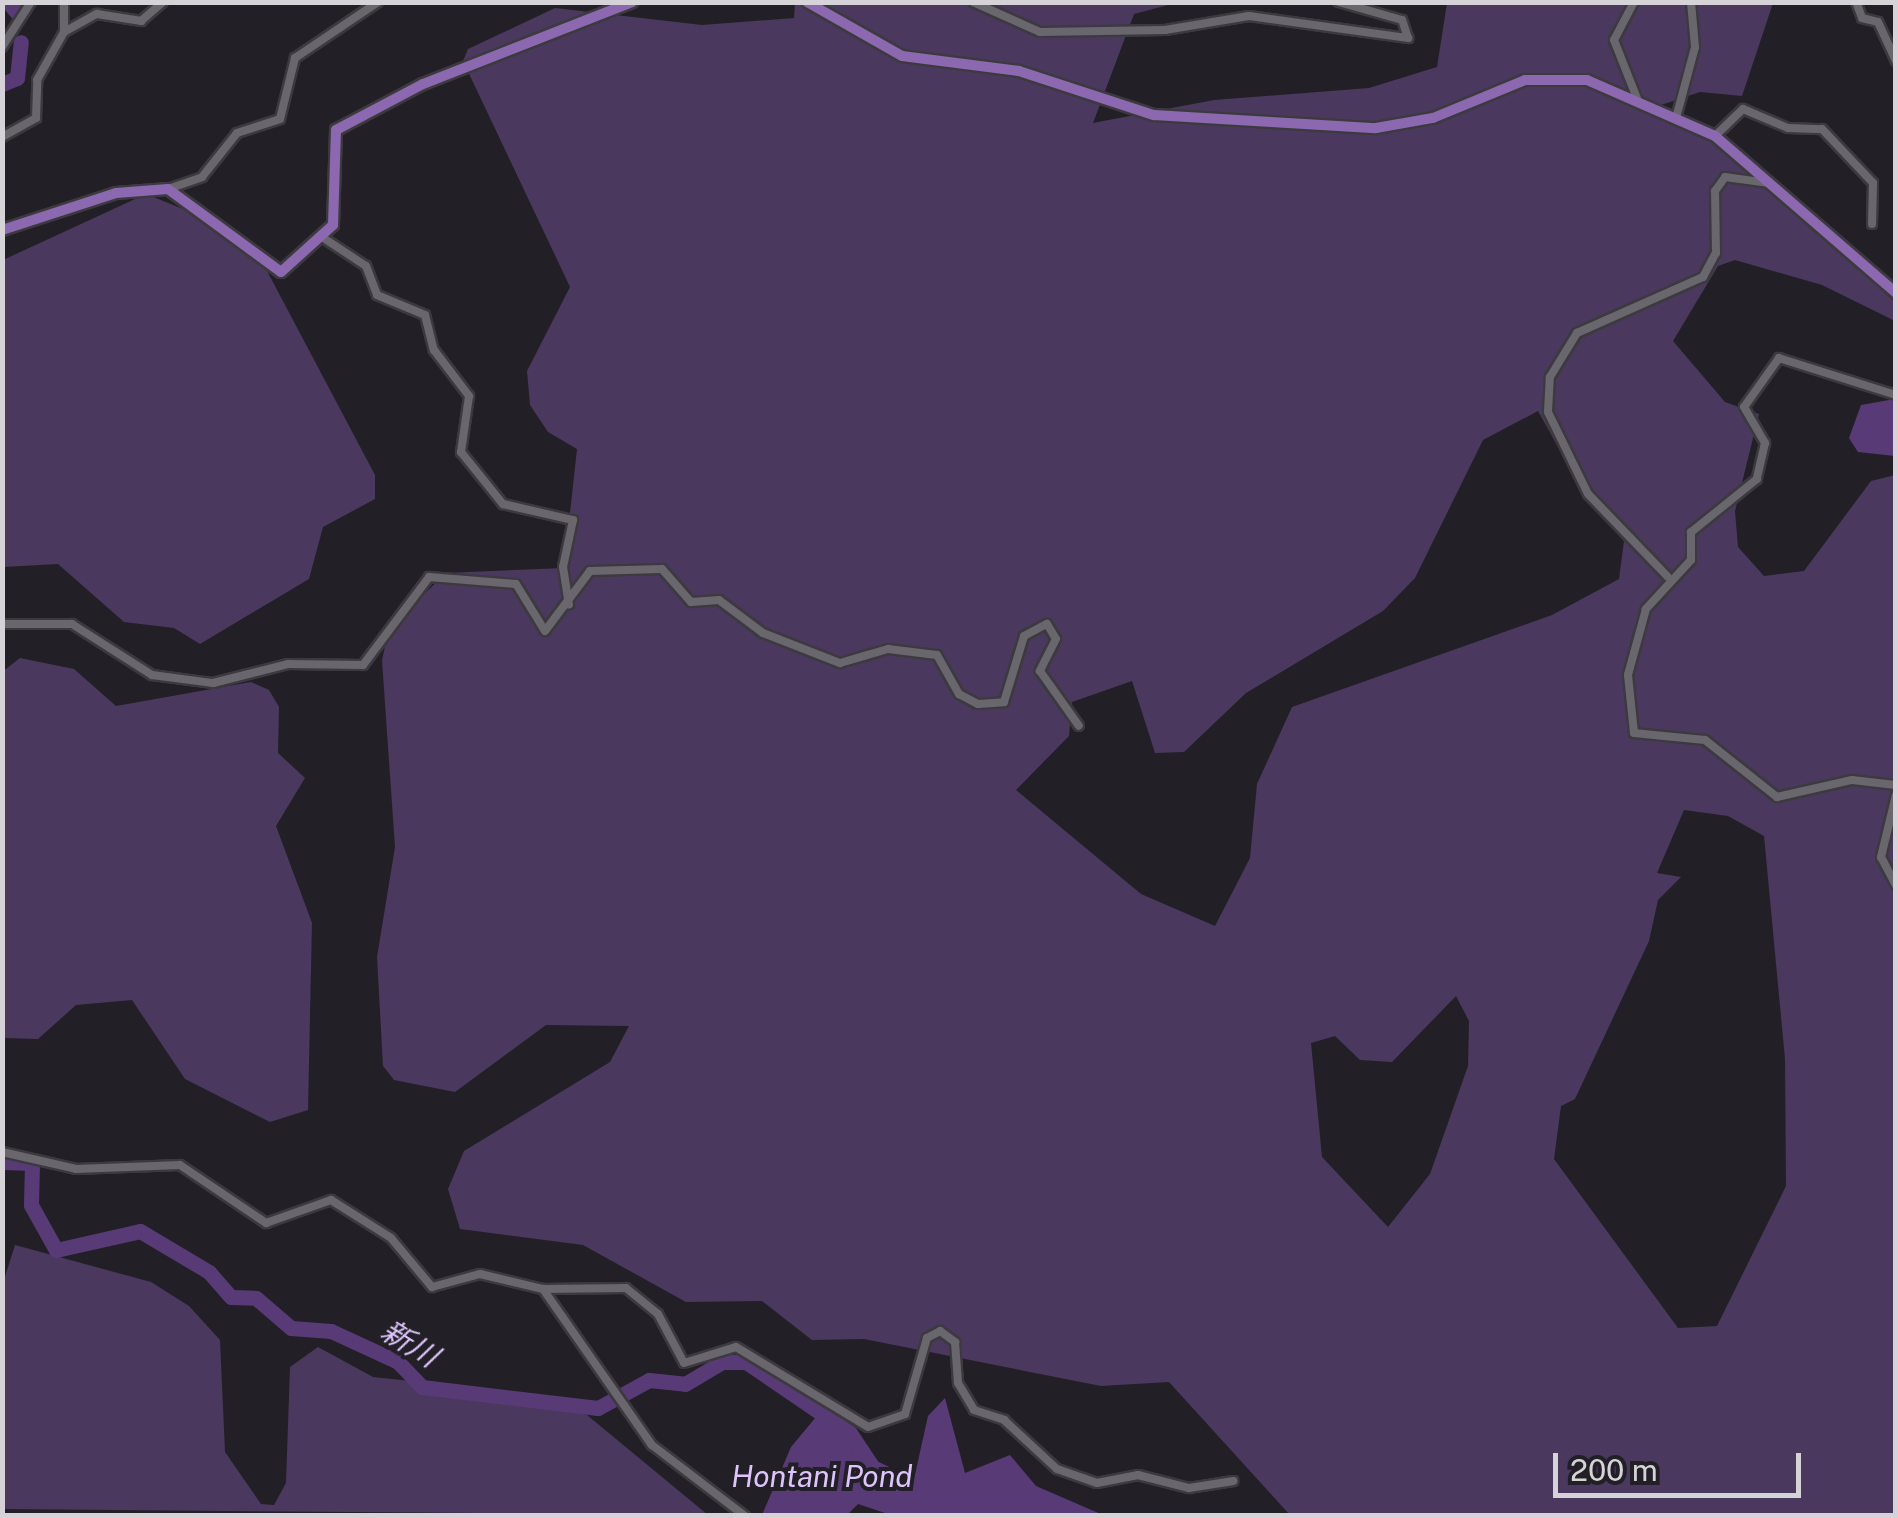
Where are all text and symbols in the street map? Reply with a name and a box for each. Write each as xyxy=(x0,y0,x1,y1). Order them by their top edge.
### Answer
water label: 新川 xyxy=(375,1312,445,1374)
scale bar xyxy=(1558,1433,1806,1495)
text: 200 m xyxy=(1570,1452,1658,1488)
water label: Hontani Pond xyxy=(731,1458,913,1494)

